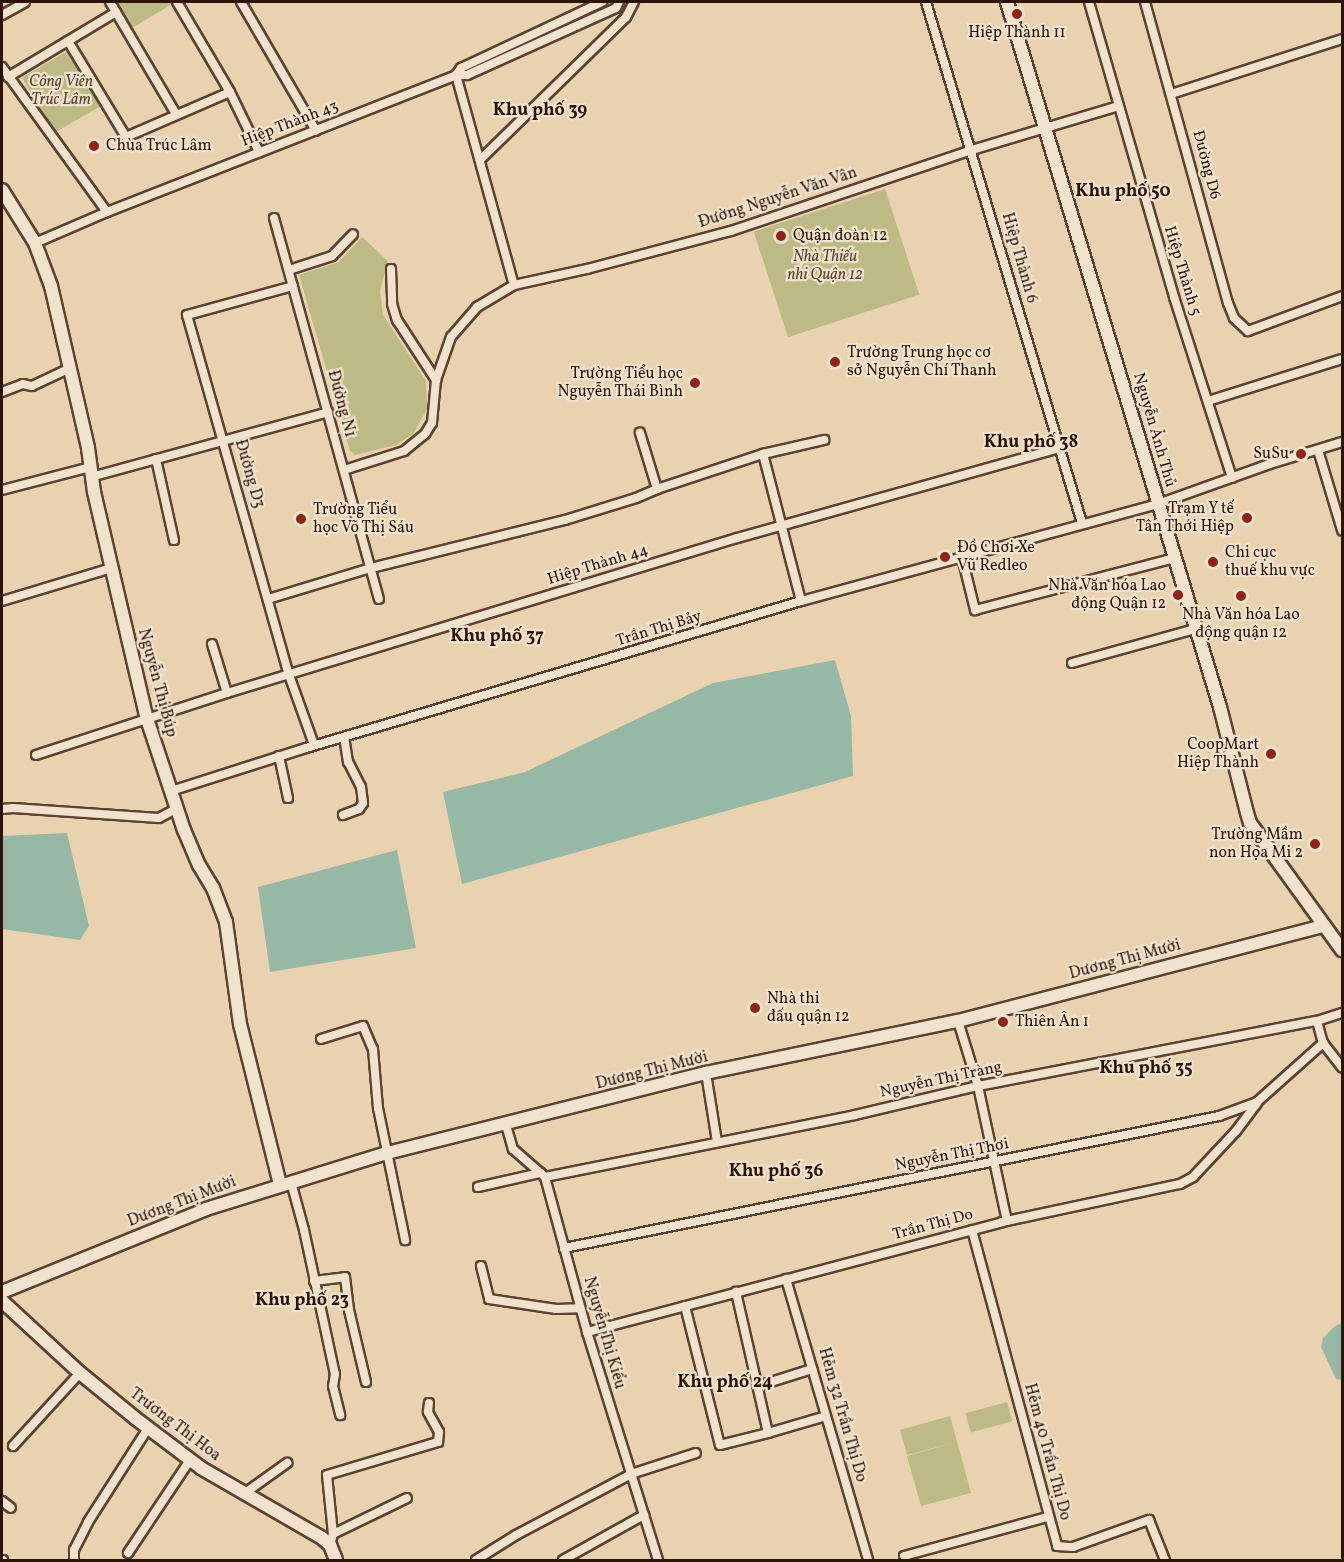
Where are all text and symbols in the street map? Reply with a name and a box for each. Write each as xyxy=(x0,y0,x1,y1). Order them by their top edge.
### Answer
marker: Hiệp Thành 11 xyxy=(1010,7,1024,21)
place label: Hiệp Thành 11 xyxy=(968,23,1066,43)
park label: Công Viên Trúc Lâm xyxy=(29,72,93,110)
street label: Hiệp Thành 43 xyxy=(239,97,341,151)
district label: Khu phố 39 xyxy=(493,100,587,122)
street label: Đường D6 xyxy=(1188,128,1224,202)
place label: Chùa Trúc Lâm xyxy=(106,136,212,156)
marker: Chùa Trúc Lâm xyxy=(87,139,101,153)
street label: Đường Nguyễn Văn Vân xyxy=(696,163,860,233)
district label: Khu phố 50 xyxy=(1075,181,1171,203)
street label: Hiệp Thành 6 xyxy=(997,210,1041,306)
street label: Hiệp Thành 5 xyxy=(1159,224,1205,318)
place label: Quận đoàn 12 xyxy=(793,226,887,246)
marker: Quận đoàn 12 xyxy=(774,229,788,243)
park label: Nhà Thiếu nhi Quận 12 xyxy=(787,247,863,285)
place label: Trường Trung học cơ sở Nguyễn Chí Thanh xyxy=(847,343,997,381)
marker: Trường Trung học cơ sở Nguyễn Chí Thanh xyxy=(828,355,842,369)
place label: Trường Tiểu học Nguyễn Thái Bình xyxy=(557,364,683,402)
street label: Đường N1 xyxy=(323,368,359,440)
street label: Nguyễn Ảnh Thủ xyxy=(1128,370,1180,490)
marker: Trường Tiểu học Nguyễn Thái Bình xyxy=(688,376,702,390)
district label: Khu phố 38 xyxy=(984,432,1078,454)
street label: Đường D3 xyxy=(230,437,268,511)
place label: SuSu xyxy=(1253,444,1289,464)
marker: SuSu xyxy=(1294,447,1308,461)
place label: Trạm Y tế Tân Thới Hiệp xyxy=(1135,499,1234,537)
place label: Trường Tiểu học Võ Thị Sáu xyxy=(313,500,415,538)
marker: Trạm Y tế Tân Thới Hiệp xyxy=(1238,509,1256,527)
marker: Trường Tiểu học Võ Thị Sáu xyxy=(294,512,308,526)
place label: Đồ Chơi Xe Vũ Redleo xyxy=(957,538,1035,576)
street label: Hiệp Thành 44 xyxy=(545,541,651,589)
place label: Chi cục thuế khu vực xyxy=(1225,543,1315,581)
marker: Đồ Chơi Xe Vũ Redleo xyxy=(938,550,952,564)
marker: Chi cục thuế khu vực xyxy=(1206,555,1220,569)
place label: Nhà Văn hóa Lao động Quận 12 xyxy=(1048,576,1166,614)
marker: Nhà Văn hóa Lao động Quận 12 xyxy=(1171,588,1185,602)
marker: Nhà Văn hóa Lao động quận 12 xyxy=(1234,589,1248,603)
place label: Nhà Văn hóa Lao động quận 12 xyxy=(1182,605,1300,643)
street label: Trần Thị Bảy xyxy=(614,607,704,651)
street label: Nguyễn Thị Búp xyxy=(133,626,181,740)
district label: Khu phố 37 xyxy=(450,626,544,648)
place label: CoopMart Hiệp Thành xyxy=(1177,735,1259,773)
marker: CoopMart Hiệp Thành xyxy=(1264,747,1278,761)
place label: Trường Mầm non Họa Mi 2 xyxy=(1209,825,1303,863)
marker: Trường Mầm non Họa Mi 2 xyxy=(1308,837,1322,851)
street label: Dương Thị Mười xyxy=(1067,936,1183,984)
place label: Nhà thi đấu quận 12 xyxy=(767,989,849,1027)
marker: Nhà thi đấu quận 12 xyxy=(748,1001,762,1015)
place label: Thiên Ân 1 xyxy=(1015,1012,1089,1032)
marker: Thiên Ân 1 xyxy=(996,1015,1010,1029)
street label: Dương Thị Mười xyxy=(594,1048,710,1094)
street label: Nguyễn Thị Tràng xyxy=(878,1058,1004,1102)
district label: Khu phố 35 xyxy=(1099,1058,1193,1080)
street label: Nguyễn Thị Thơi xyxy=(893,1134,1011,1176)
district label: Khu phố 36 xyxy=(729,1161,823,1183)
street label: Dương Thị Mười xyxy=(125,1172,239,1232)
street label: Trần Thị Do xyxy=(890,1205,976,1245)
street label: Nguyễn Thị Kiểu xyxy=(579,1274,629,1392)
district label: Khu phố 23 xyxy=(255,1290,349,1312)
street label: Hẻm 32 Trần Thị Do xyxy=(813,1345,871,1485)
district label: Khu phố 24 xyxy=(677,1372,773,1394)
street label: Hẻm 40 Trần Thị Do xyxy=(1019,1381,1075,1523)
street label: Trương Thị Hoa xyxy=(125,1384,225,1466)

